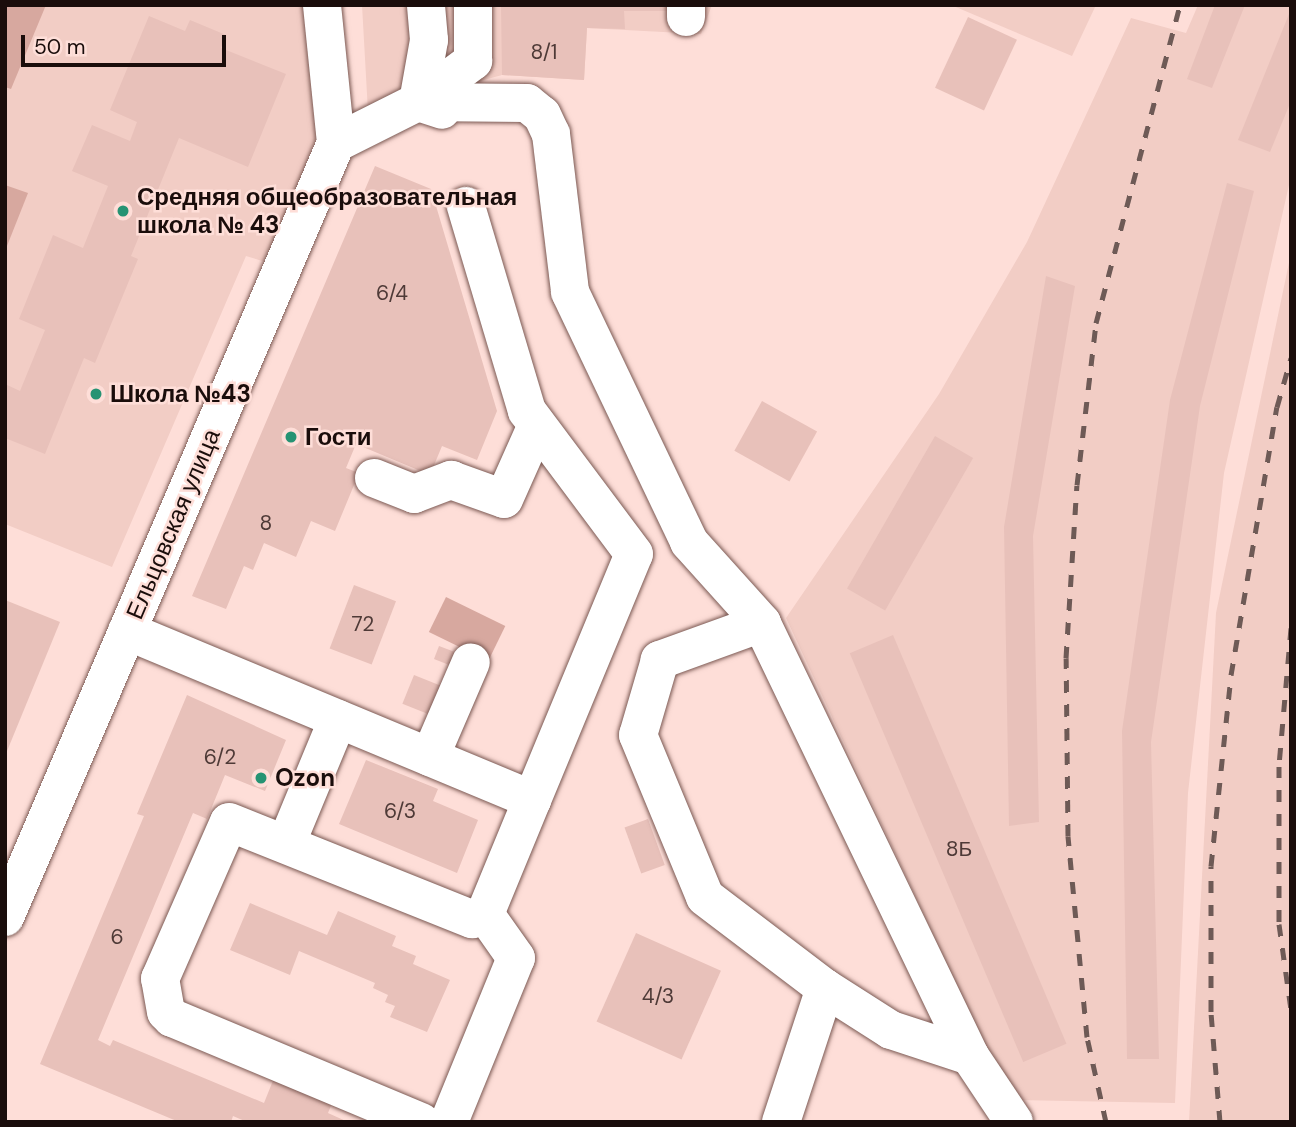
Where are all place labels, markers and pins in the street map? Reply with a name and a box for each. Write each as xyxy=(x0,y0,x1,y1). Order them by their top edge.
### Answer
place label: Средняя общеобразовательная школа № 43 xyxy=(137,183,517,239)
marker: Средняя общеобразовательная школа № 43 xyxy=(115,203,131,219)
place label: Школа №43 xyxy=(110,380,251,408)
marker: Школа №43 xyxy=(88,386,104,402)
place label: Гости xyxy=(305,423,372,451)
marker: Гости xyxy=(283,429,299,445)
place label: Ozon xyxy=(275,764,335,792)
marker: Ozon xyxy=(253,770,269,786)

